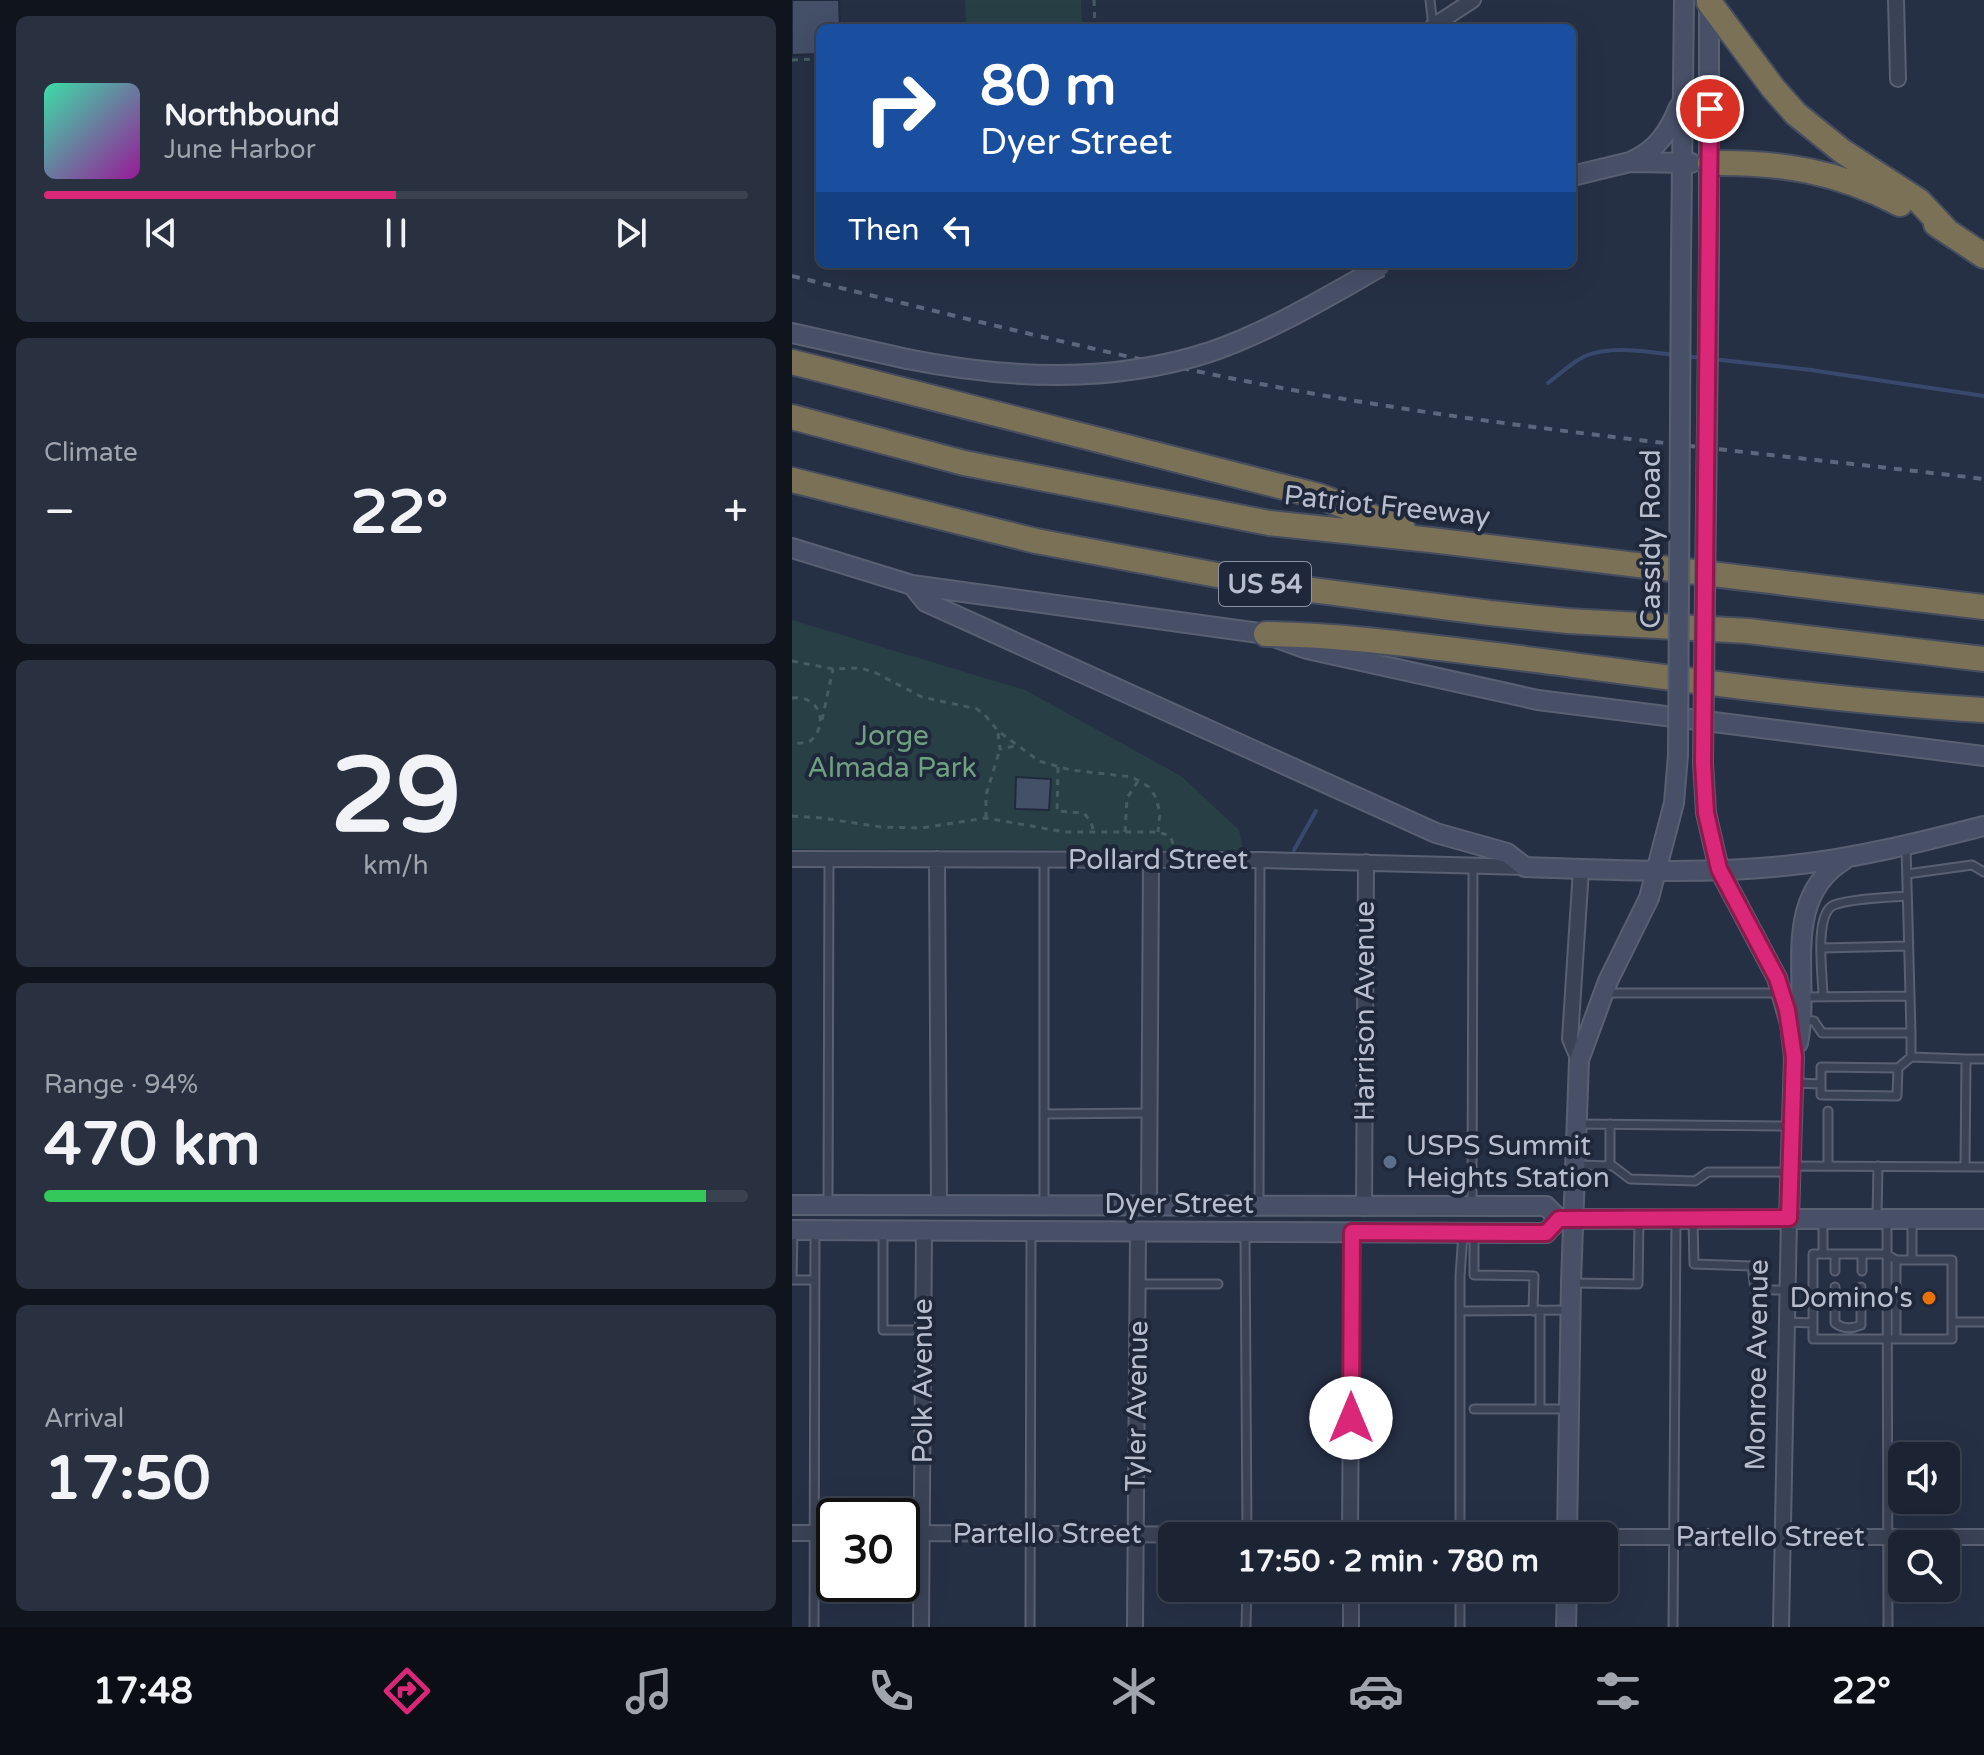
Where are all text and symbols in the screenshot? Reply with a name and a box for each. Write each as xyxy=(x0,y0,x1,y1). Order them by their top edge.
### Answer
text: 80 m xyxy=(980,53,1116,120)
icon: right xyxy=(848,56,952,160)
pin xyxy=(1676,75,1744,143)
icon: arrive xyxy=(1688,87,1732,131)
text: Northbound xyxy=(164,97,340,134)
text: Dyer Street xyxy=(980,121,1173,164)
text: June Harbor xyxy=(164,134,316,165)
icon: left xyxy=(936,208,980,252)
icon: previous xyxy=(139,211,183,255)
icon: pause xyxy=(374,211,418,255)
icon: next xyxy=(609,211,653,255)
text: Then xyxy=(848,212,920,249)
text: Climate xyxy=(44,437,138,468)
street label: Cassidy Road xyxy=(1634,449,1668,629)
text: 22° xyxy=(350,477,448,549)
street label: Patriot Freeway xyxy=(1282,478,1492,534)
text: − xyxy=(44,486,75,539)
text: + xyxy=(723,486,748,539)
road number: US 54 xyxy=(1219,562,1311,606)
park label: Jorge Almada Park xyxy=(807,719,977,785)
text: 29 xyxy=(331,735,461,860)
street label: Pollard Street xyxy=(1068,843,1249,877)
text: km/h xyxy=(363,850,429,881)
street label: Harrison Avenue xyxy=(1348,901,1382,1121)
text: Range · 94% xyxy=(44,1069,198,1100)
text: 470 km xyxy=(44,1109,260,1181)
place label: USPS Summit Heights Station xyxy=(1406,1129,1610,1195)
marker: USPS Summit Heights Station xyxy=(1381,1153,1399,1171)
street label: Dyer Street xyxy=(1104,1187,1254,1221)
street label: Monroe Avenue xyxy=(1738,1259,1776,1471)
place label: Domino's xyxy=(1789,1281,1913,1315)
marker: Domino's xyxy=(1920,1289,1938,1307)
street label: Polk Avenue xyxy=(906,1298,940,1464)
street label: Tyler Avenue xyxy=(1119,1320,1155,1492)
position arrow xyxy=(1309,1376,1393,1460)
text: Arrival xyxy=(44,1403,124,1434)
map controls xyxy=(1888,1442,1960,1602)
button: sound xyxy=(1888,1442,1960,1514)
text: 17:50 xyxy=(44,1443,210,1515)
speed limit sign: 30 xyxy=(816,1498,920,1602)
street label: Partello Street xyxy=(952,1517,1142,1551)
street label: Partello Street xyxy=(1675,1520,1865,1554)
button: search xyxy=(1888,1530,1960,1602)
text: 17:50 · 2 min · 780 m xyxy=(1237,1543,1539,1580)
icon: directions xyxy=(379,1663,435,1719)
icon: music xyxy=(621,1663,677,1719)
icon: phone xyxy=(863,1663,919,1719)
icon: climate xyxy=(1106,1663,1162,1719)
icon: car xyxy=(1348,1663,1404,1719)
icon: filters xyxy=(1590,1663,1646,1719)
text: 17:48 xyxy=(93,1670,193,1713)
text: 22° xyxy=(1832,1670,1891,1713)

